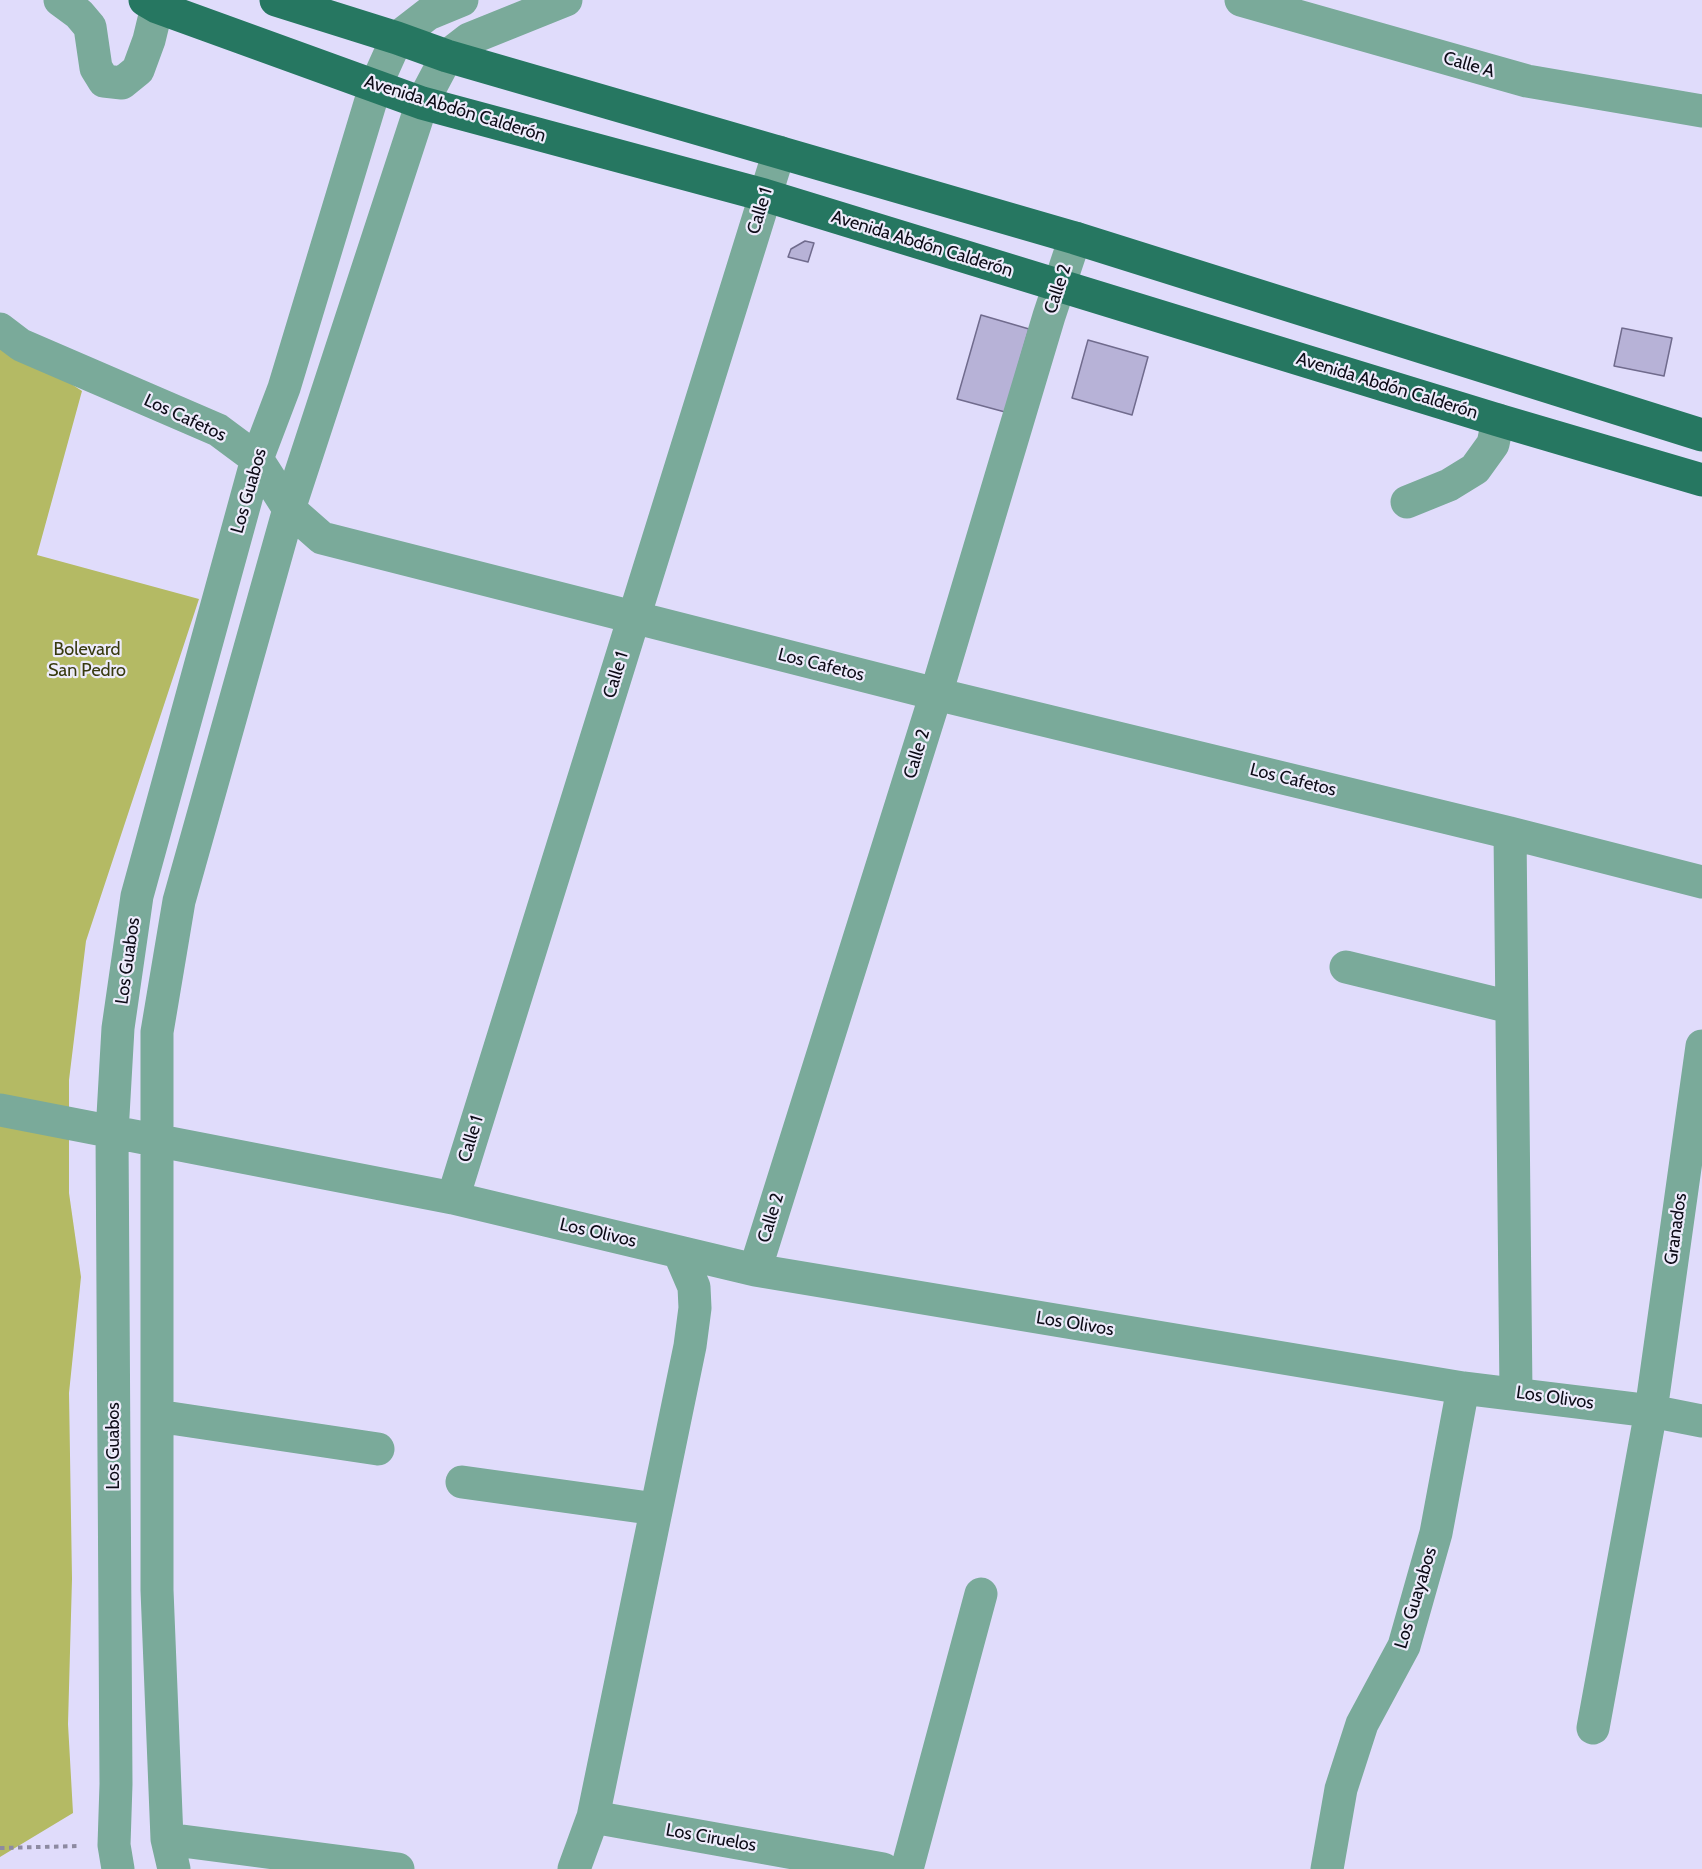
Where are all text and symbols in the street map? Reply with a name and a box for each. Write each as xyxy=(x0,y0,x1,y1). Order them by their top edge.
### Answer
street label: Calle A xyxy=(1441,47,1497,83)
street label: Avenida Abdón Calderón xyxy=(362,71,548,147)
street label: Calle 1 xyxy=(743,185,777,237)
street label: Avenida Abdón Calderón xyxy=(829,206,1015,282)
street label: Calle 2 xyxy=(1040,261,1076,317)
street label: Avenida Abdón Calderón xyxy=(1294,348,1480,424)
street label: Los Cafetos xyxy=(140,390,230,446)
street label: Los Guabos xyxy=(227,446,271,536)
park label: Bolevard San Pedro xyxy=(48,639,126,682)
street label: Los Cafetos xyxy=(776,644,866,686)
street label: Calle 1 xyxy=(599,649,633,701)
street label: Calle 2 xyxy=(899,727,935,781)
street label: Los Cafetos xyxy=(1248,759,1338,801)
street label: Los Guabos xyxy=(111,916,145,1006)
street label: Calle 1 xyxy=(454,1113,488,1165)
street label: Calle 2 xyxy=(753,1191,789,1245)
street label: Granados xyxy=(1660,1192,1692,1266)
street label: Los Olivos xyxy=(558,1214,638,1252)
street label: Los Olivos xyxy=(1035,1307,1115,1341)
street label: Los Olivos xyxy=(1515,1382,1595,1414)
street label: Los Guabos xyxy=(103,1402,125,1490)
street label: Los Guayabos xyxy=(1390,1545,1442,1651)
street label: Los Ciruelos xyxy=(664,1819,758,1857)

